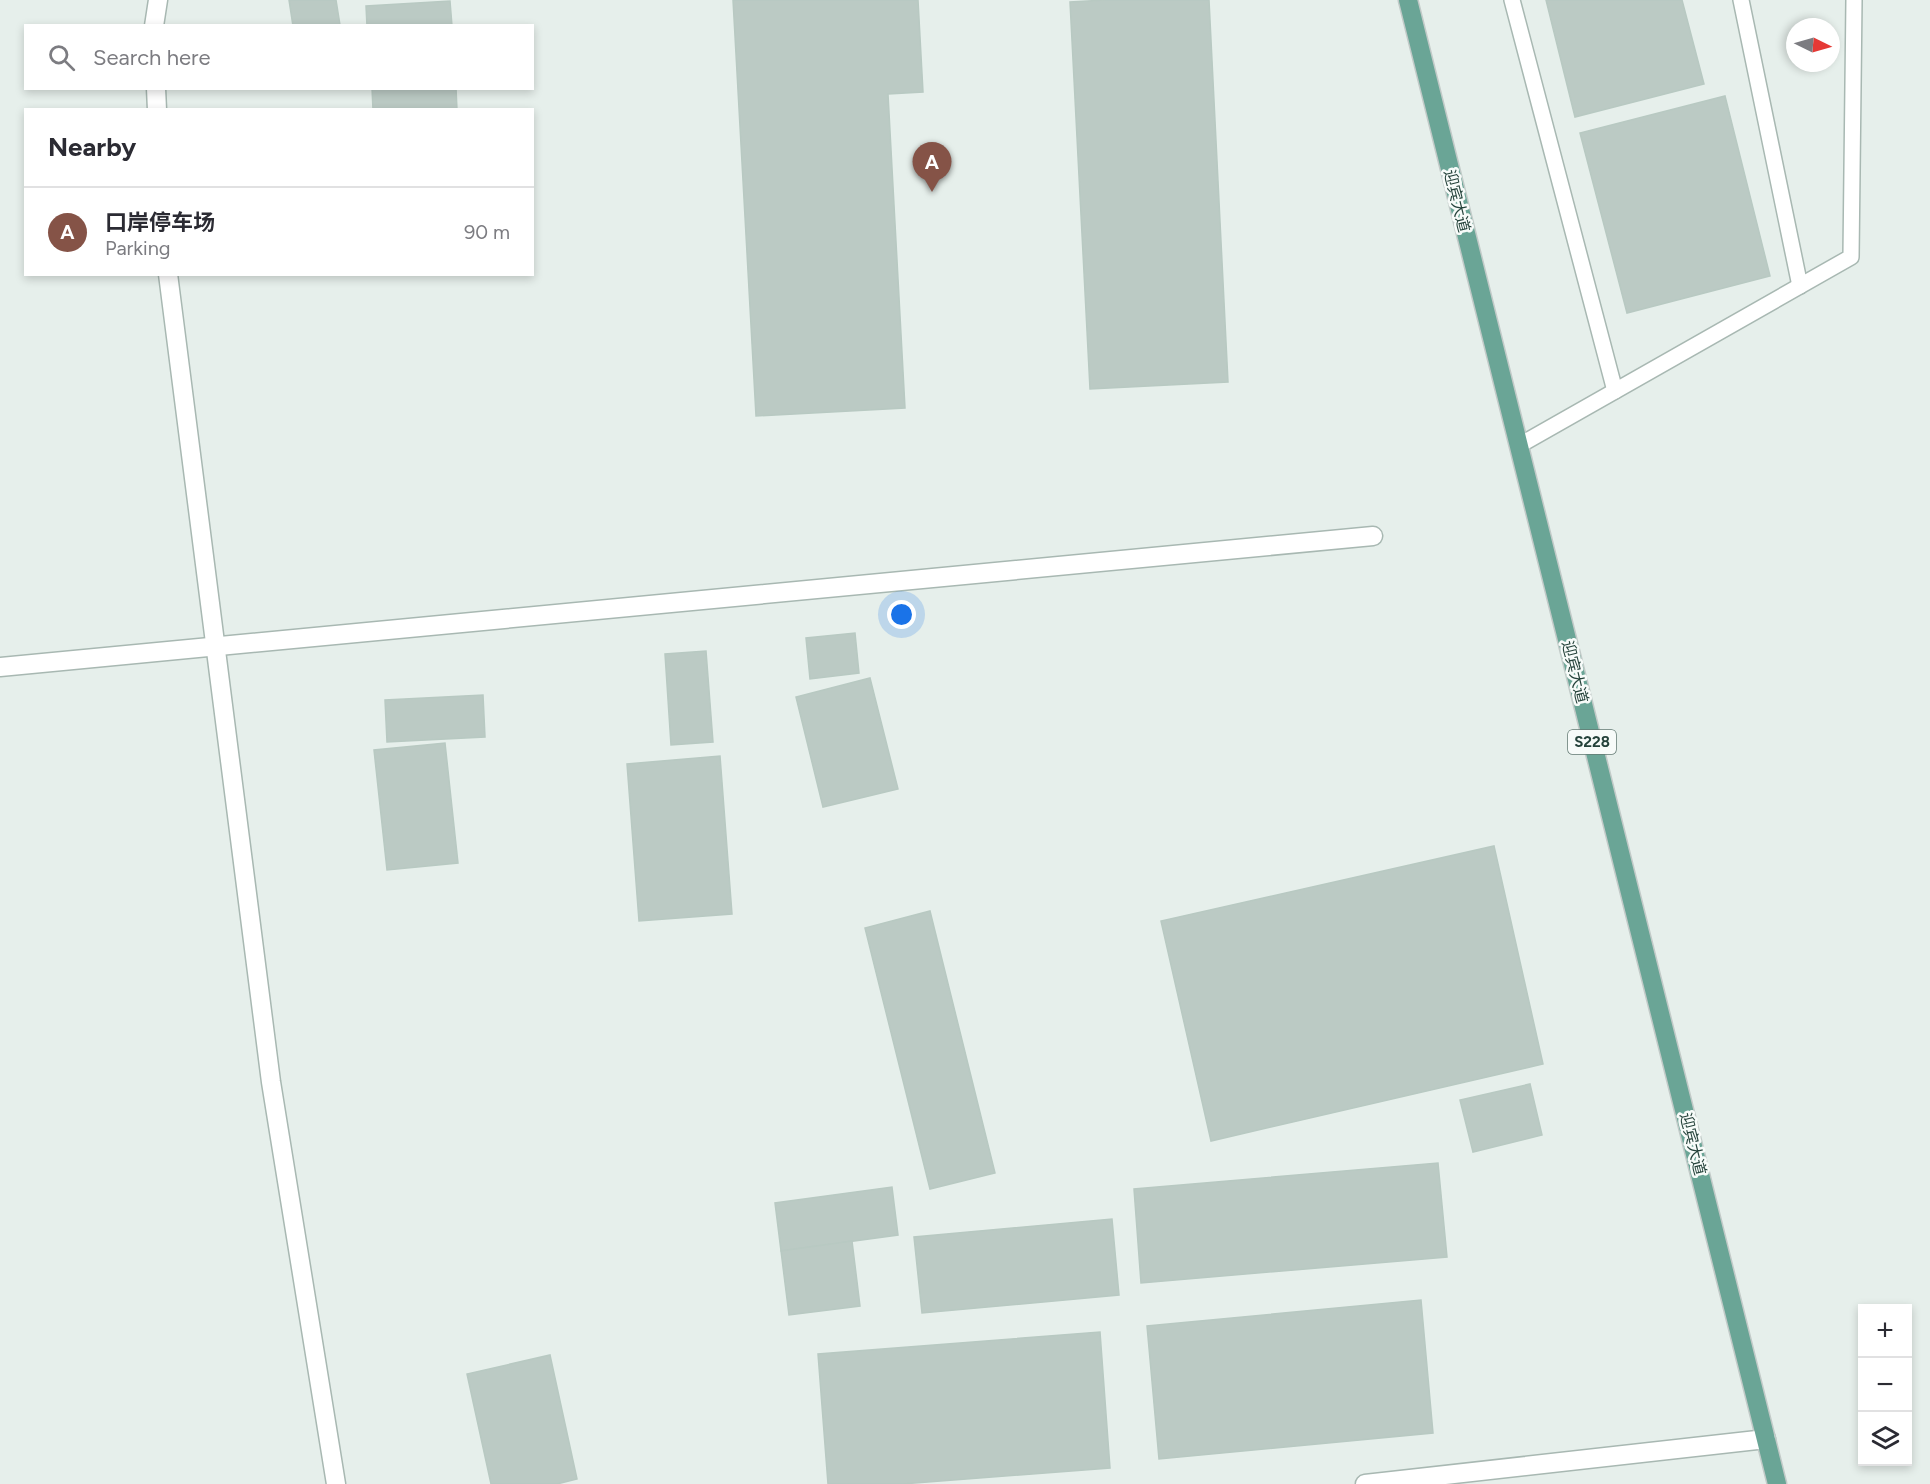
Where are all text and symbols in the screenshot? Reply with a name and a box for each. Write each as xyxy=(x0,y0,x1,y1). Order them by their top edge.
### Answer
north arrow xyxy=(1786,18,1840,72)
search box xyxy=(24,24,534,90)
icon: search xyxy=(45,41,78,74)
text: Search here xyxy=(93,44,211,71)
text: Nearby xyxy=(48,131,136,163)
pin: A xyxy=(912,142,952,192)
street label: 迎宾大道 xyxy=(1440,168,1474,234)
text: 口岸停车场 xyxy=(105,209,215,236)
text: A xyxy=(60,220,75,244)
text: 90 m xyxy=(464,220,510,244)
text: Parking xyxy=(105,236,171,260)
your location xyxy=(887,600,916,629)
street label: 迎宾大道 xyxy=(1558,639,1592,705)
road number: S228 xyxy=(1568,730,1616,754)
street label: 迎宾大道 xyxy=(1676,1111,1710,1177)
map controls xyxy=(1858,1304,1912,1466)
button: + xyxy=(1858,1304,1912,1358)
button: − xyxy=(1858,1358,1912,1412)
button: layers xyxy=(1858,1412,1912,1466)

